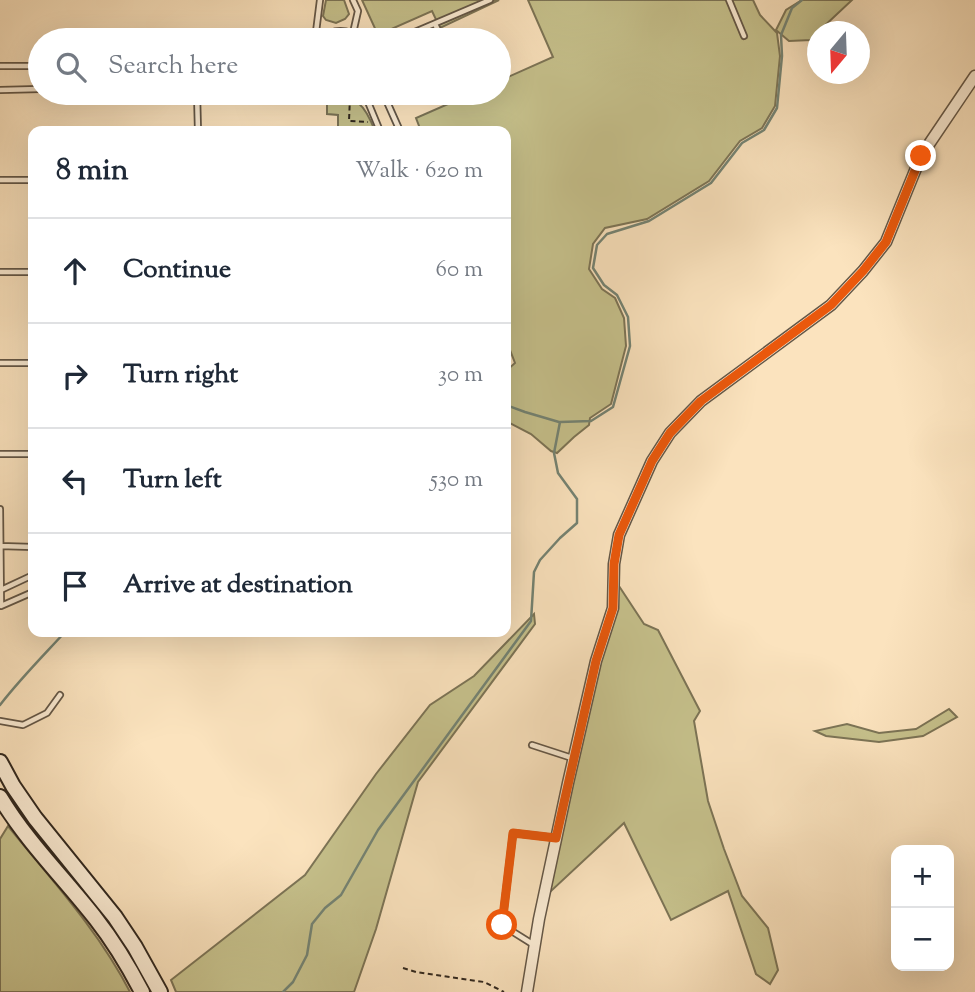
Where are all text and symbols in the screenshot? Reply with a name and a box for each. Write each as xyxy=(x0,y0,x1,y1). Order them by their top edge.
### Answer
north arrow xyxy=(807,21,870,84)
search box xyxy=(28,28,511,105)
icon: search xyxy=(52,48,90,86)
text: Search here xyxy=(108,48,238,85)
route end xyxy=(905,140,936,171)
text: 8 min xyxy=(56,150,128,193)
text: Walk · 620 m xyxy=(355,155,483,188)
icon: ahead xyxy=(56,252,94,290)
text: Continue xyxy=(123,252,231,289)
text: 60 m xyxy=(435,254,483,287)
icon: right xyxy=(56,357,94,395)
text: Turn right xyxy=(123,357,238,394)
text: 30 m xyxy=(438,359,483,392)
icon: left xyxy=(56,462,94,500)
text: Turn left xyxy=(123,462,222,499)
text: 530 m xyxy=(430,464,483,497)
icon: arrive xyxy=(56,567,94,605)
text: Arrive at destination xyxy=(123,567,353,604)
map controls xyxy=(891,845,954,971)
button: + xyxy=(891,845,954,908)
button: − xyxy=(891,908,954,971)
route start xyxy=(486,909,517,940)

